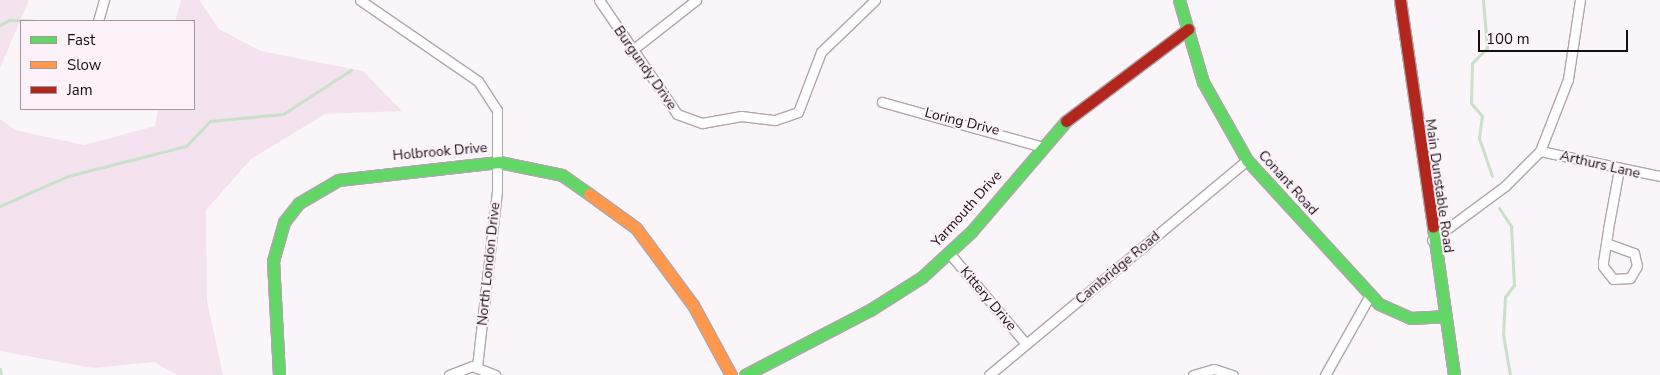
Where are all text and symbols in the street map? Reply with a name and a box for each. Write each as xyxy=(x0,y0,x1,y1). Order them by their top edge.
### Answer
legend xyxy=(20,20,195,110)
scale bar xyxy=(1480,20,1630,52)
street label: Burgundy Drive xyxy=(610,23,680,113)
text: 100 m xyxy=(1486,29,1530,49)
text: Fast xyxy=(67,30,95,50)
text: Slow xyxy=(67,55,101,75)
text: Jam xyxy=(67,80,93,100)
street label: Loring Drive xyxy=(923,105,1001,139)
street label: Main Dunstable Road xyxy=(1421,118,1457,254)
street label: Holbrook Drive xyxy=(392,139,488,165)
street label: Conant Road xyxy=(1255,147,1321,219)
street label: Arthurs Lane xyxy=(1558,148,1642,182)
street label: Yarmouth Drive xyxy=(928,167,1006,251)
street label: North London Drive xyxy=(474,201,504,327)
street label: Cambridge Road xyxy=(1072,228,1164,308)
street label: Kittery Drive xyxy=(956,264,1020,334)

